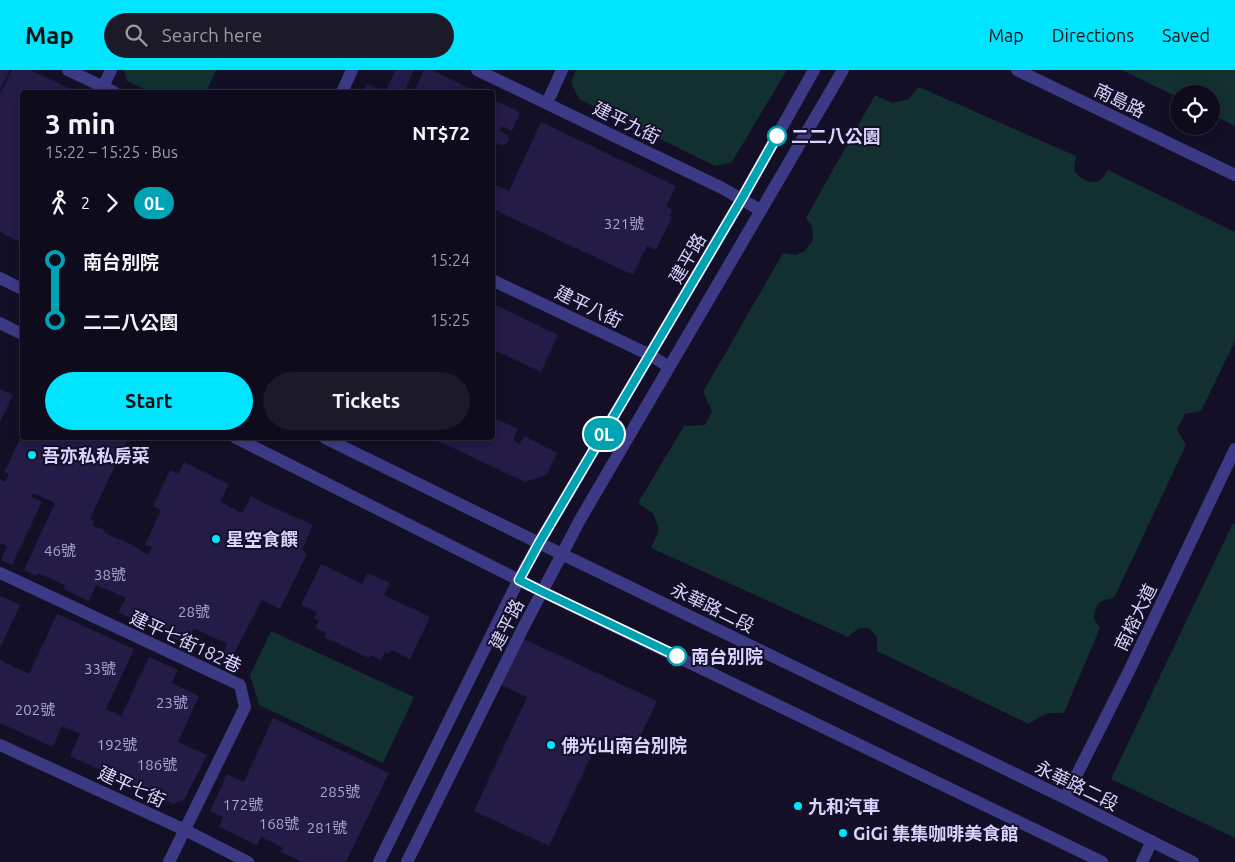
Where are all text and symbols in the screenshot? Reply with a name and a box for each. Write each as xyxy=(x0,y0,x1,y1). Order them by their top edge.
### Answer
search box xyxy=(104,13,454,58)
icon: search xyxy=(122,21,150,49)
text: Map xyxy=(25,22,74,49)
text: Search here xyxy=(162,24,262,46)
text: Map xyxy=(988,25,1024,45)
text: Directions xyxy=(1052,25,1134,45)
text: Saved xyxy=(1162,25,1210,45)
street label: 南島路 xyxy=(1091,79,1149,121)
map controls xyxy=(1170,85,1220,135)
button: locate xyxy=(1170,85,1220,135)
street label: 建平九街 xyxy=(590,97,664,147)
text: 3 min xyxy=(45,108,116,139)
text: NT$72 xyxy=(412,122,470,144)
marker: 二二八公園 xyxy=(767,126,787,146)
place label: 二二八公園 xyxy=(791,126,881,146)
text: 15:22 – 15:25 · Bus xyxy=(45,143,178,161)
icon: walk xyxy=(45,189,73,217)
icon: forward xyxy=(98,189,126,217)
text: 0L xyxy=(144,193,164,213)
text: 2 xyxy=(81,194,90,212)
house number: 321號 xyxy=(604,215,644,232)
street label: 建平路 xyxy=(665,230,709,286)
text: 南台別院 xyxy=(83,251,159,273)
text: 15:24 xyxy=(430,251,470,269)
street label: 建平八街 xyxy=(552,281,626,331)
text: 二二八公園 xyxy=(83,311,178,333)
text: 15:25 xyxy=(430,311,470,329)
button: Start xyxy=(45,372,253,430)
button: Tickets xyxy=(263,372,470,430)
line badge: 0L xyxy=(582,418,626,450)
text: 0L xyxy=(594,424,614,444)
place label: 吾亦私私房菜 xyxy=(42,445,150,465)
marker: 吾亦私私房菜 xyxy=(26,449,38,461)
place label: 星空食饌 xyxy=(226,529,298,549)
marker: 星空食饌 xyxy=(210,533,222,545)
house number: 46號 xyxy=(44,542,76,559)
house number: 38號 xyxy=(94,566,126,583)
street label: 永華路二段 xyxy=(668,578,758,636)
street label: 南榕大道 xyxy=(1110,580,1160,654)
street label: 建平路 xyxy=(485,595,527,653)
house number: 28號 xyxy=(178,603,210,620)
street label: 建平七街182巷 xyxy=(127,606,245,676)
marker: 南台別院 xyxy=(667,646,687,666)
place label: 南台別院 xyxy=(691,646,763,666)
house number: 33號 xyxy=(84,660,116,677)
house number: 23號 xyxy=(156,694,188,711)
house number: 202號 xyxy=(15,701,55,718)
place label: 佛光山南台別院 xyxy=(561,735,687,755)
house number: 192號 xyxy=(97,736,137,753)
marker: 佛光山南台別院 xyxy=(545,739,557,751)
house number: 186號 xyxy=(137,756,177,773)
street label: 永華路二段 xyxy=(1032,756,1122,814)
street label: 建平七街 xyxy=(95,762,169,810)
house number: 285號 xyxy=(320,783,360,800)
house number: 172號 xyxy=(223,796,263,813)
place label: 九和汽車 xyxy=(808,796,880,816)
marker: 九和汽車 xyxy=(792,800,804,812)
house number: 168號 xyxy=(259,815,299,832)
house number: 281號 xyxy=(307,819,347,836)
place label: GiGi 集集咖啡美食館 xyxy=(853,823,1018,843)
marker: GiGi 集集咖啡美食館 xyxy=(837,827,849,839)

